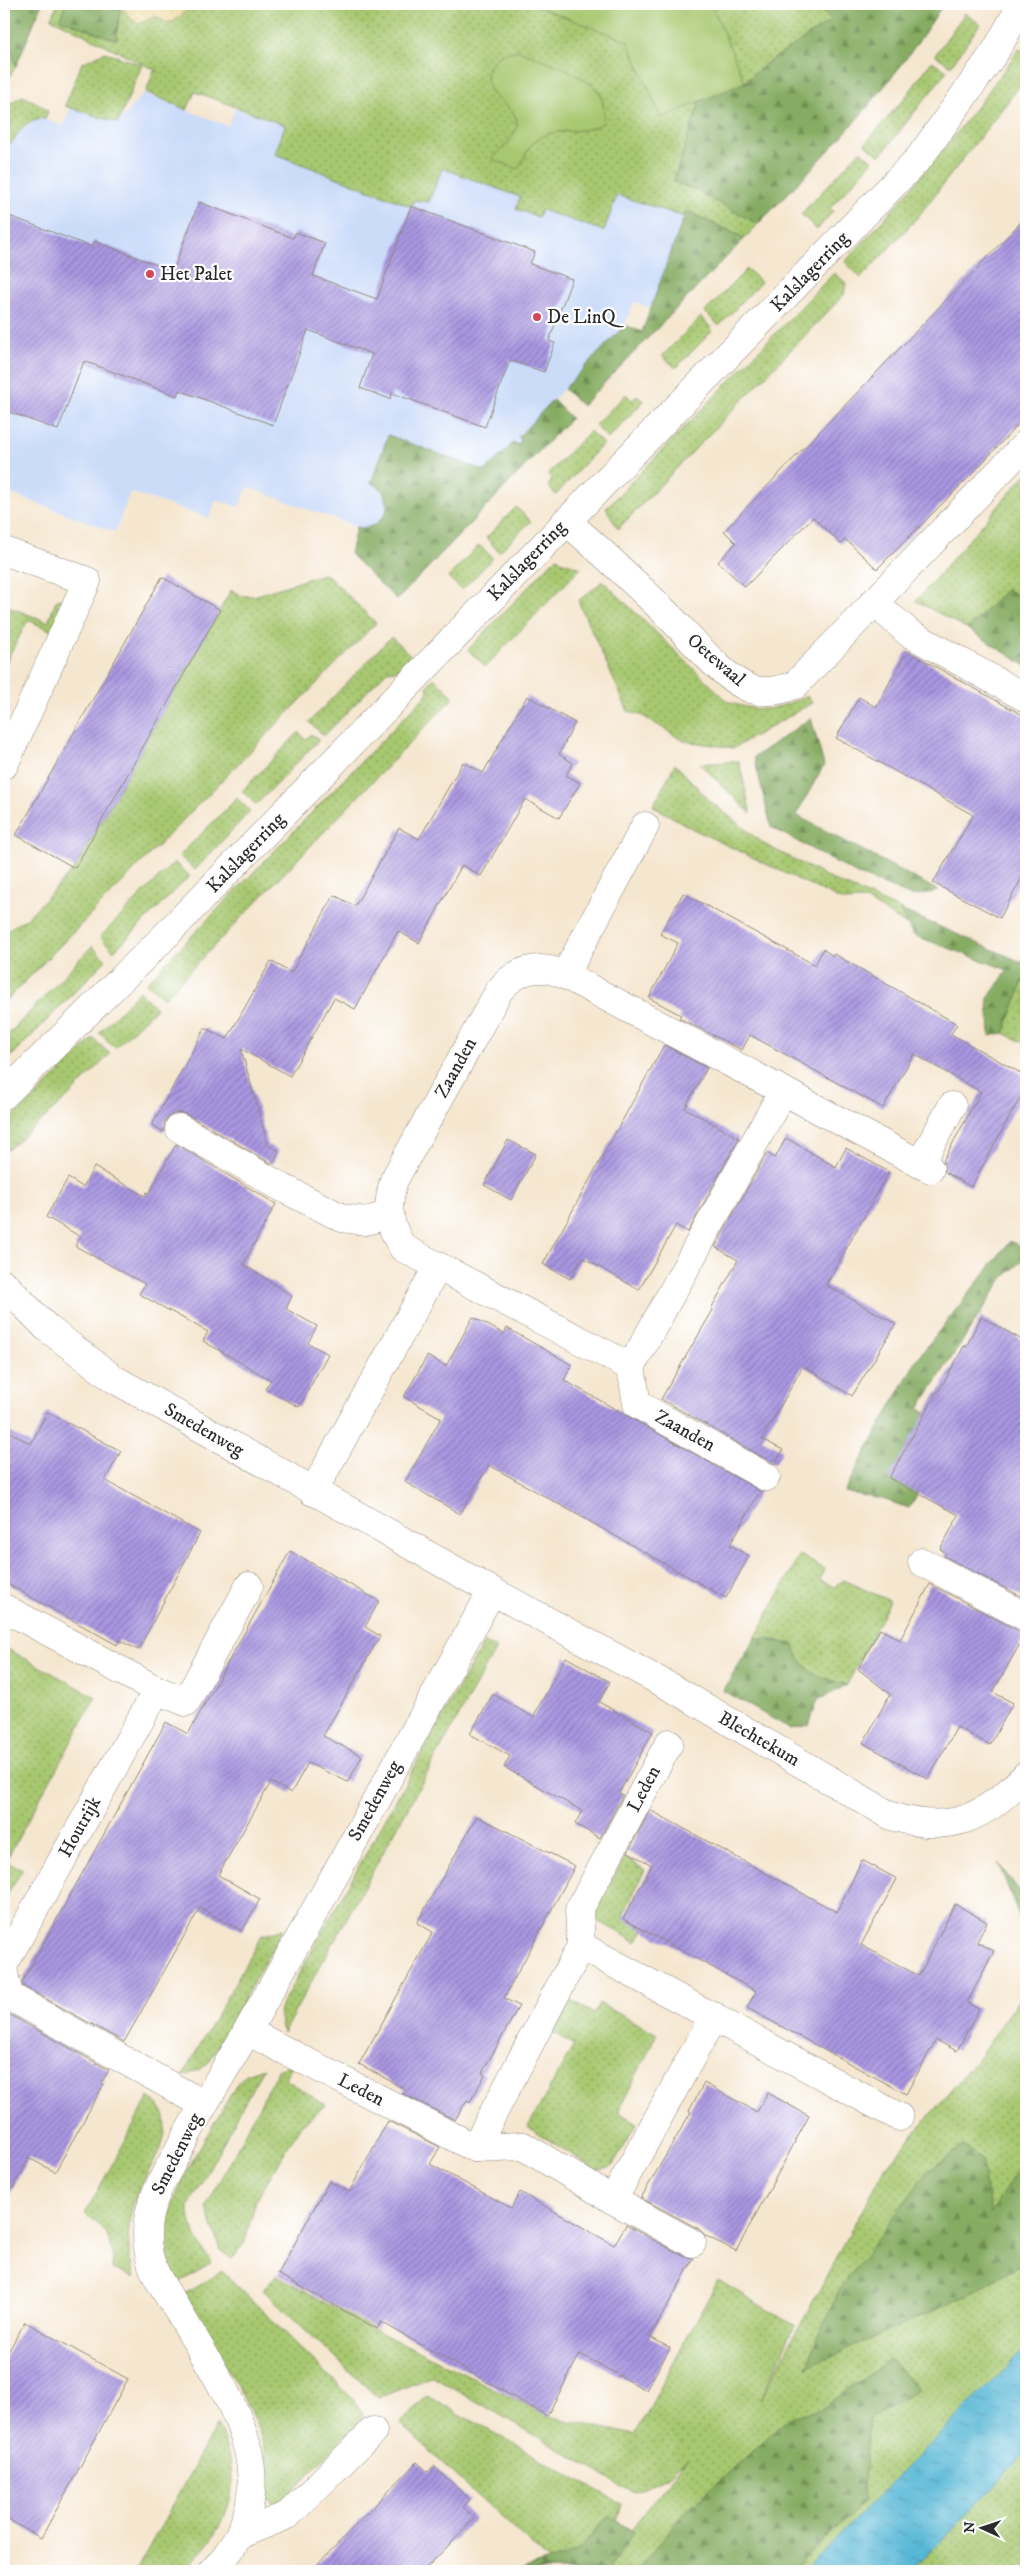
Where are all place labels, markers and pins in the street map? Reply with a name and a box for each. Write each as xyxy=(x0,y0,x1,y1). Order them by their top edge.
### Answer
place label: Het Palet xyxy=(160,263,232,286)
marker: Het Palet xyxy=(144,268,156,280)
place label: De LinQ xyxy=(547,306,625,329)
marker: De LinQ xyxy=(531,311,543,323)

